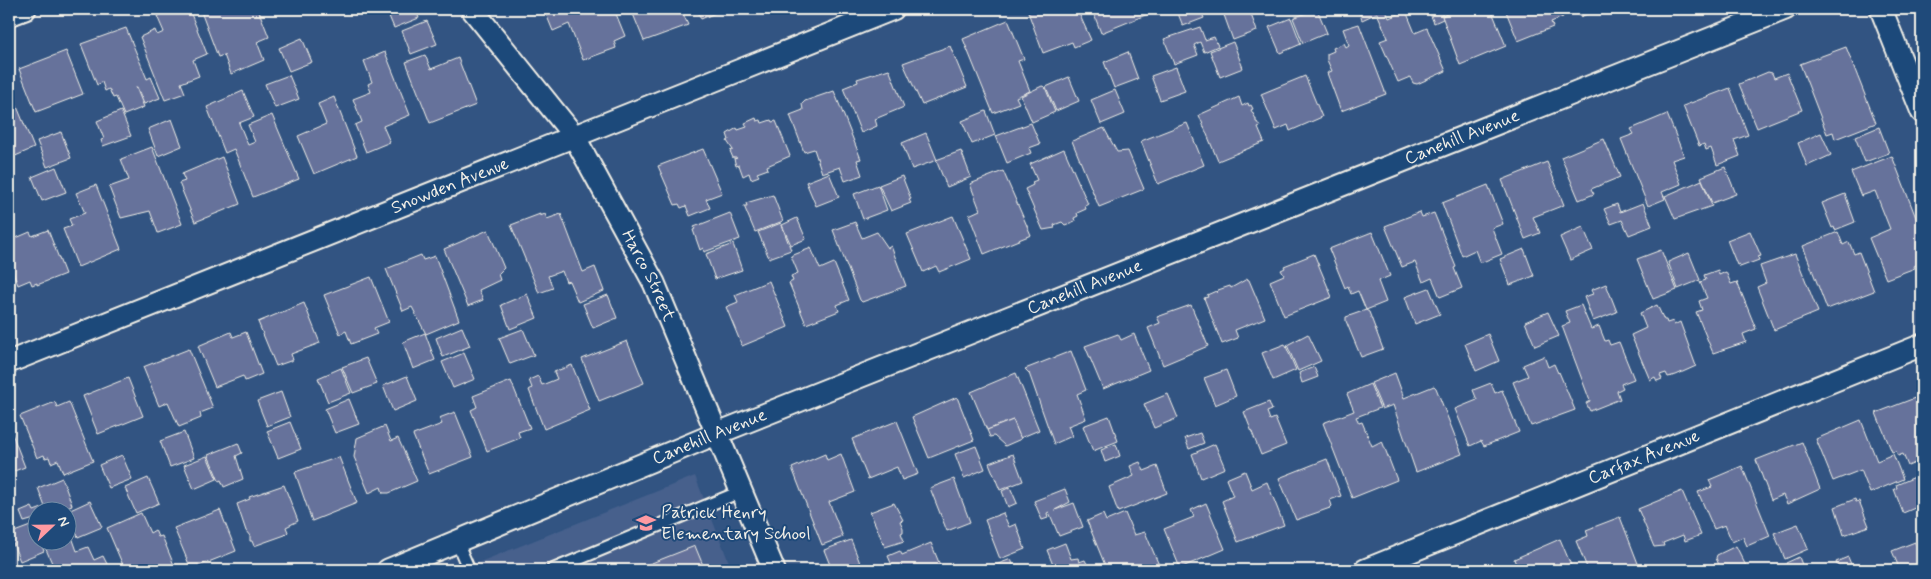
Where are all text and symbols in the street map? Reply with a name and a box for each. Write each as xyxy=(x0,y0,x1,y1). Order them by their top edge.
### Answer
street label: Canehill Avenue xyxy=(1401,104,1523,171)
street label: Snowden Avenue xyxy=(388,152,513,220)
street label: Harco Street xyxy=(615,226,681,325)
street label: Canehill Avenue xyxy=(1024,254,1146,321)
street label: Canehill Avenue xyxy=(649,403,770,471)
street label: Carfax Avenue xyxy=(1585,424,1704,491)
place label: Patrick Henry Elementary School xyxy=(661,501,811,546)
north arrow xyxy=(28,502,78,552)
school or university icon: Patrick Henry Elementary School xyxy=(635,512,657,534)
text: N xyxy=(53,514,73,529)

